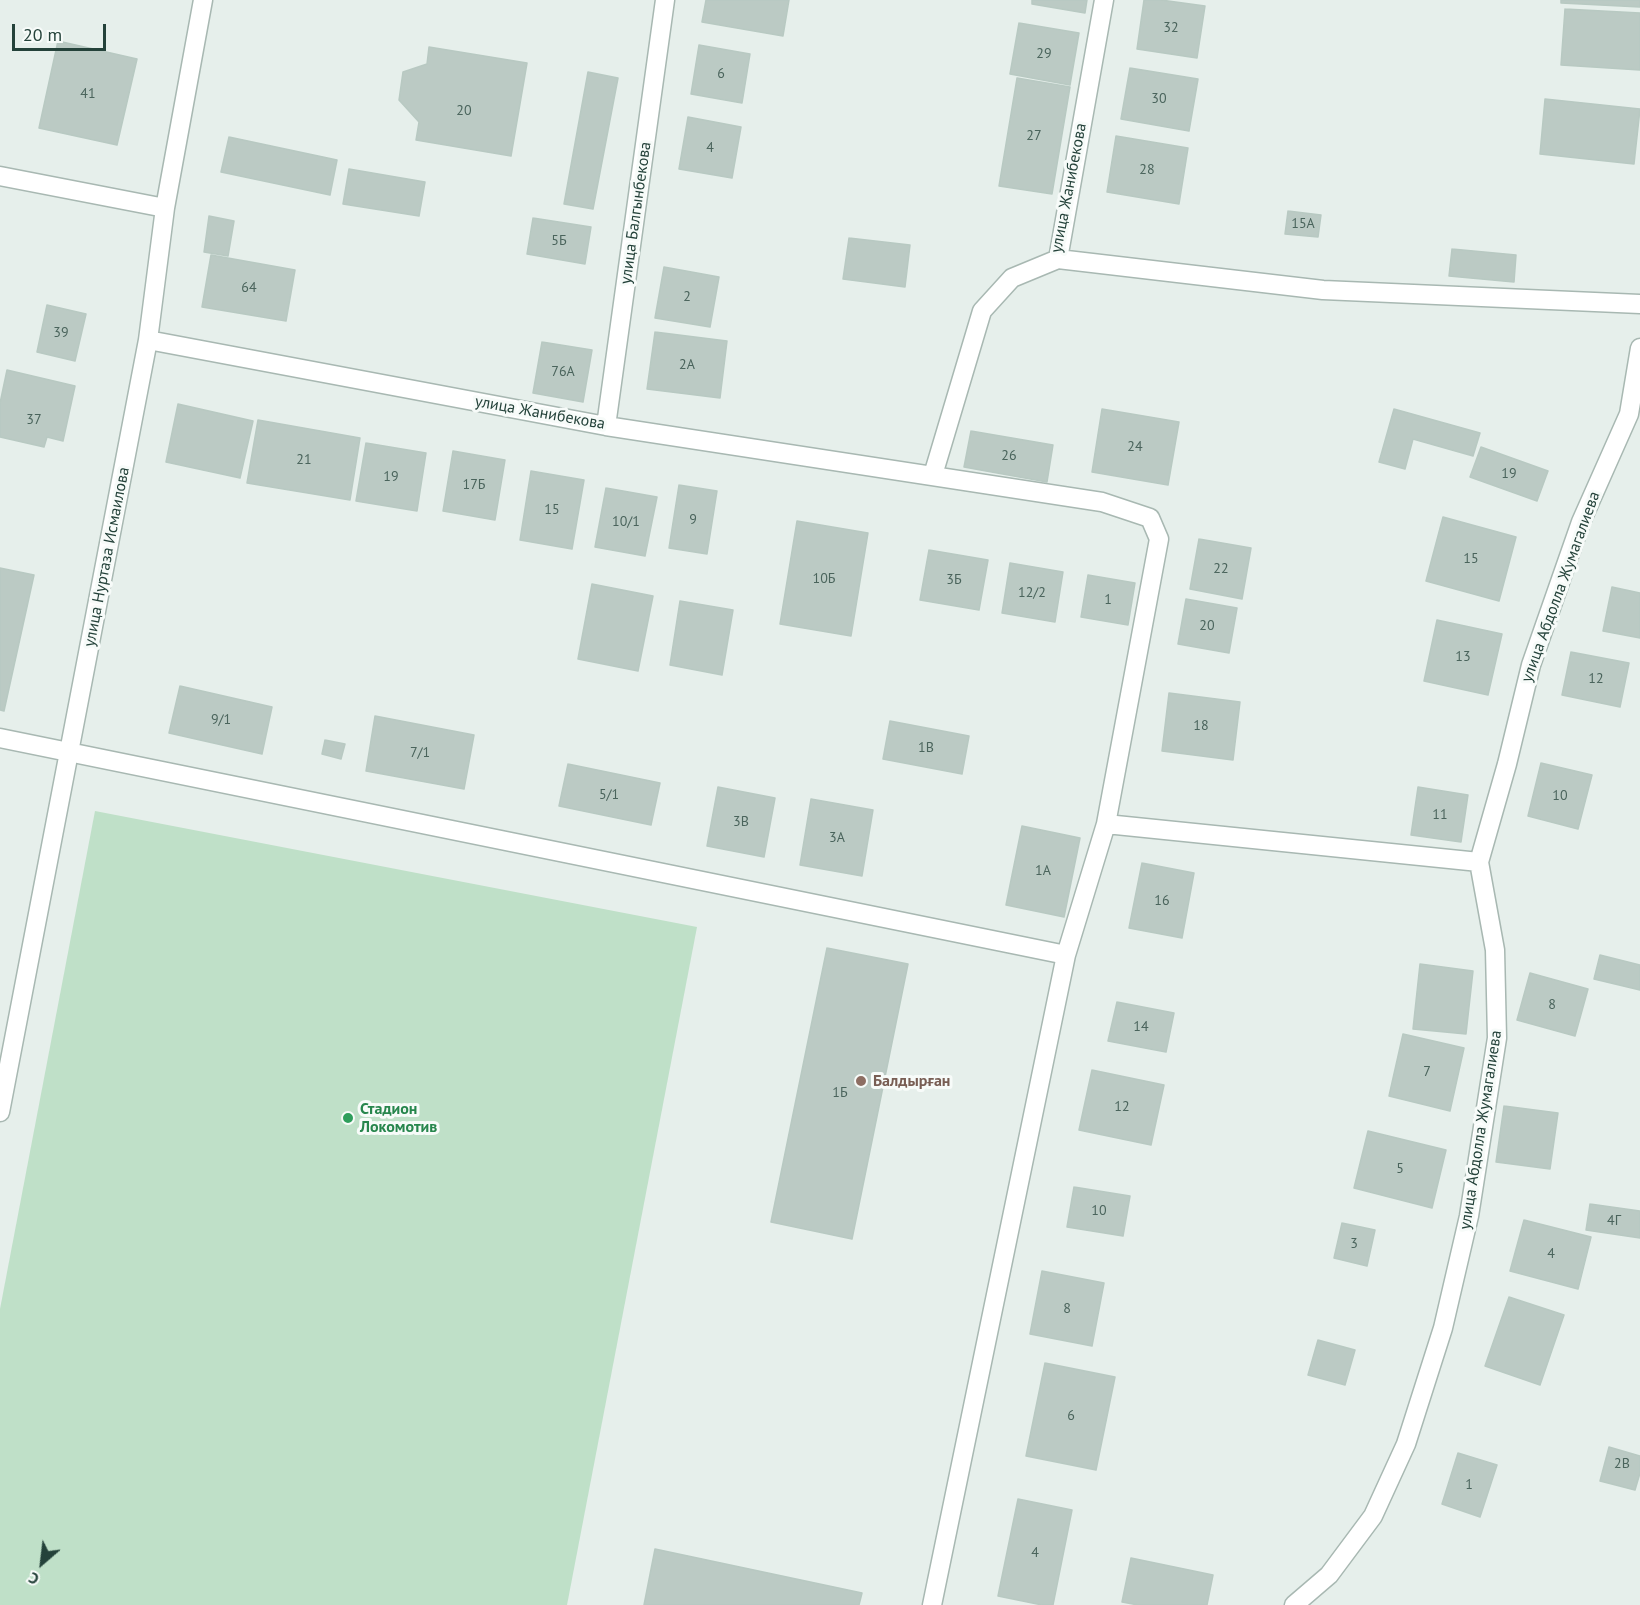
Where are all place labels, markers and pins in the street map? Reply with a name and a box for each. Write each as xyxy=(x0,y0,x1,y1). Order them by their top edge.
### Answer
place label: Балдырған xyxy=(873,1071,950,1091)
marker: Балдырған xyxy=(854,1074,868,1088)
place label: Стадион Локомотив xyxy=(360,1099,437,1137)
marker: Стадион Локомотив xyxy=(341,1111,355,1125)

